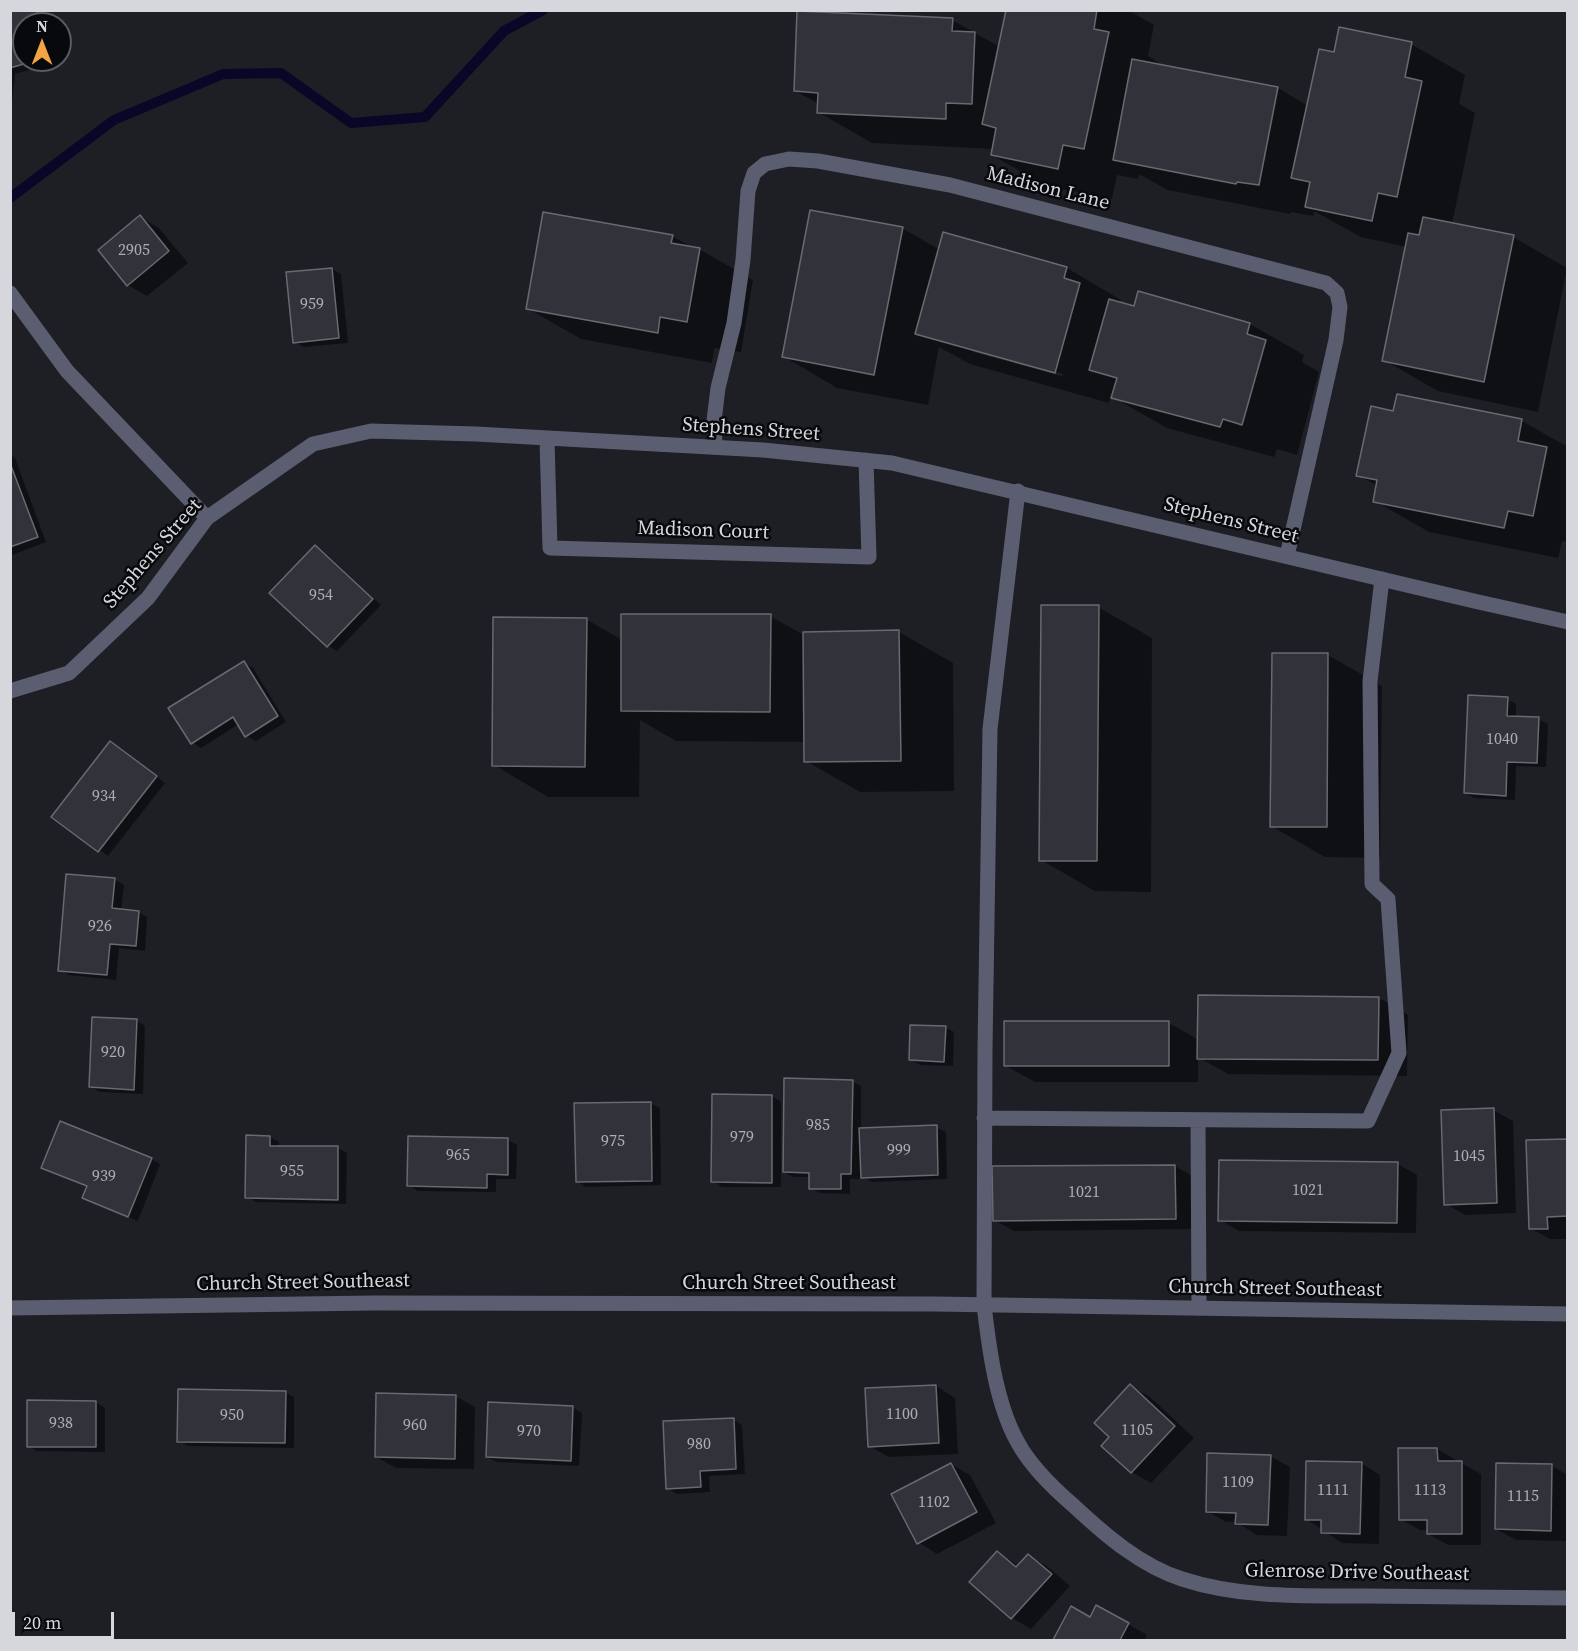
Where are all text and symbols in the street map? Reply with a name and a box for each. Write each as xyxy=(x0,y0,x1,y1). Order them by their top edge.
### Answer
north arrow xyxy=(12,12,72,72)
text: N xyxy=(36,15,48,37)
street label: Madison Lane xyxy=(984,162,1112,216)
house number: 2905 xyxy=(118,241,150,261)
house number: 959 xyxy=(300,295,324,315)
street label: Stephens Street xyxy=(682,413,820,447)
street label: Stephens Street xyxy=(1161,493,1301,549)
street label: Stephens Street xyxy=(99,494,207,614)
street label: Madison Court xyxy=(637,517,769,545)
house number: 954 xyxy=(309,586,333,606)
house number: 1040 xyxy=(1486,730,1518,750)
house number: 934 xyxy=(92,787,116,807)
house number: 926 xyxy=(88,917,112,937)
house number: 920 xyxy=(101,1043,125,1063)
house number: 985 xyxy=(806,1116,830,1136)
house number: 979 xyxy=(730,1128,754,1148)
house number: 975 xyxy=(601,1132,625,1152)
house number: 999 xyxy=(887,1141,911,1161)
house number: 965 xyxy=(446,1146,470,1166)
house number: 1045 xyxy=(1453,1147,1485,1167)
house number: 955 xyxy=(280,1162,304,1182)
house number: 939 xyxy=(92,1167,116,1187)
house number: 1021 xyxy=(1292,1181,1324,1201)
house number: 1021 xyxy=(1068,1183,1100,1203)
street label: Church Street Southeast xyxy=(196,1269,410,1297)
street label: Church Street Southeast xyxy=(682,1272,896,1296)
street label: Church Street Southeast xyxy=(1168,1275,1382,1303)
house number: 1100 xyxy=(886,1405,918,1425)
house number: 950 xyxy=(220,1406,244,1426)
house number: 938 xyxy=(49,1414,73,1434)
house number: 960 xyxy=(403,1416,427,1436)
house number: 1105 xyxy=(1121,1421,1153,1441)
house number: 970 xyxy=(517,1422,541,1442)
house number: 980 xyxy=(687,1435,711,1455)
house number: 1109 xyxy=(1222,1473,1254,1493)
house number: 1111 xyxy=(1317,1481,1349,1501)
house number: 1113 xyxy=(1414,1481,1446,1501)
house number: 1115 xyxy=(1507,1487,1539,1507)
house number: 1102 xyxy=(918,1493,950,1513)
street label: Glenrose Drive Southeast xyxy=(1245,1559,1469,1587)
scale bar xyxy=(15,1600,117,1638)
text: 20 m xyxy=(23,1610,61,1635)

